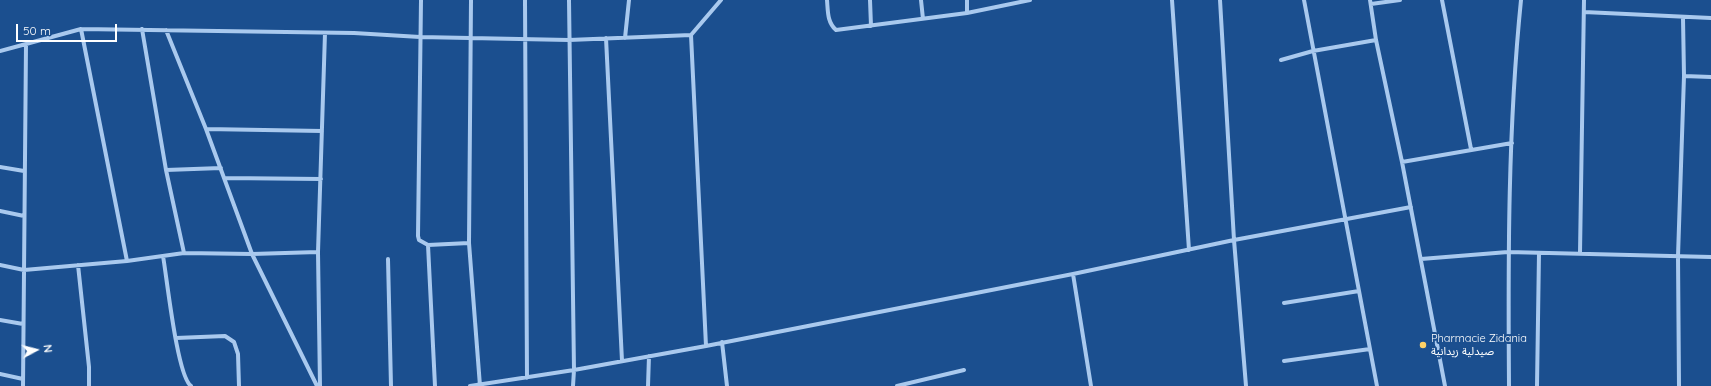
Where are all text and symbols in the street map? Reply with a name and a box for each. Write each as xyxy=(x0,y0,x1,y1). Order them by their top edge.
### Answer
scale bar xyxy=(18,16,119,42)
text: 50 m xyxy=(23,23,51,38)
north arrow xyxy=(16,330,56,370)
place label: Pharmacie Zidania صيدلية زيدانية xyxy=(1431,332,1527,358)
marker: Pharmacie Zidania صيدلية زيدانية xyxy=(1418,340,1428,350)
text: N xyxy=(40,344,55,353)

